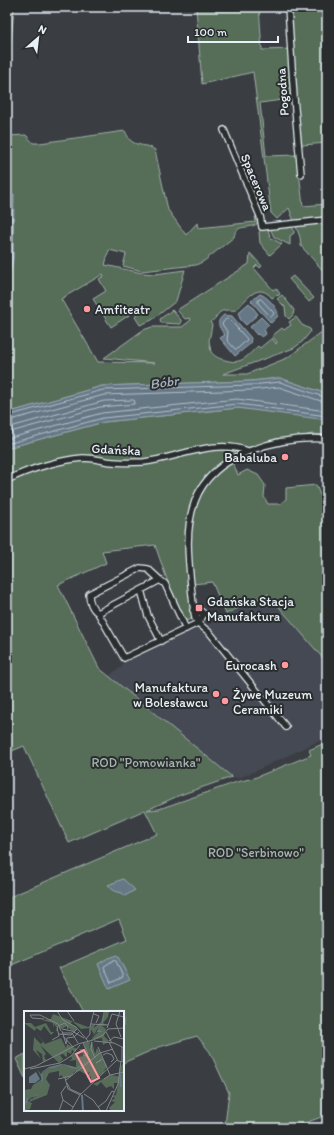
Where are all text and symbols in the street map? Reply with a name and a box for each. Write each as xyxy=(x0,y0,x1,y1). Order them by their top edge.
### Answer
north arrow xyxy=(18,18,58,58)
scale bar xyxy=(188,18,278,44)
text: N xyxy=(36,22,49,37)
text: 100 m xyxy=(194,25,227,39)
street label: Pogodna xyxy=(273,67,292,116)
street label: Spacerowa xyxy=(238,151,275,213)
place label: Amfiteatr xyxy=(95,302,151,317)
marker: Amfiteatr xyxy=(82,304,92,314)
water label: Bóbr xyxy=(149,372,181,393)
street label: Gdańska xyxy=(91,441,142,458)
place label: Babaluba xyxy=(224,450,277,465)
marker: Babaluba xyxy=(280,452,290,462)
place label: Gdańska Stacja Manufaktura xyxy=(207,594,294,624)
marker: Gdańska Stacja Manufaktura xyxy=(194,603,204,613)
place label: Eurocash xyxy=(225,658,277,673)
marker: Eurocash xyxy=(280,660,290,670)
place label: Manufaktura w Bolesławcu xyxy=(133,680,209,710)
place label: Żywe Muzeum Ceramiki xyxy=(233,687,312,717)
marker: Manufaktura w Bolesławcu xyxy=(211,689,221,699)
marker: Żywe Muzeum Ceramiki xyxy=(220,696,230,706)
park label: ROD "Pomowianka" xyxy=(91,755,201,770)
park label: ROD "Serbinowo" xyxy=(208,845,304,860)
inset map xyxy=(24,1011,124,1111)

